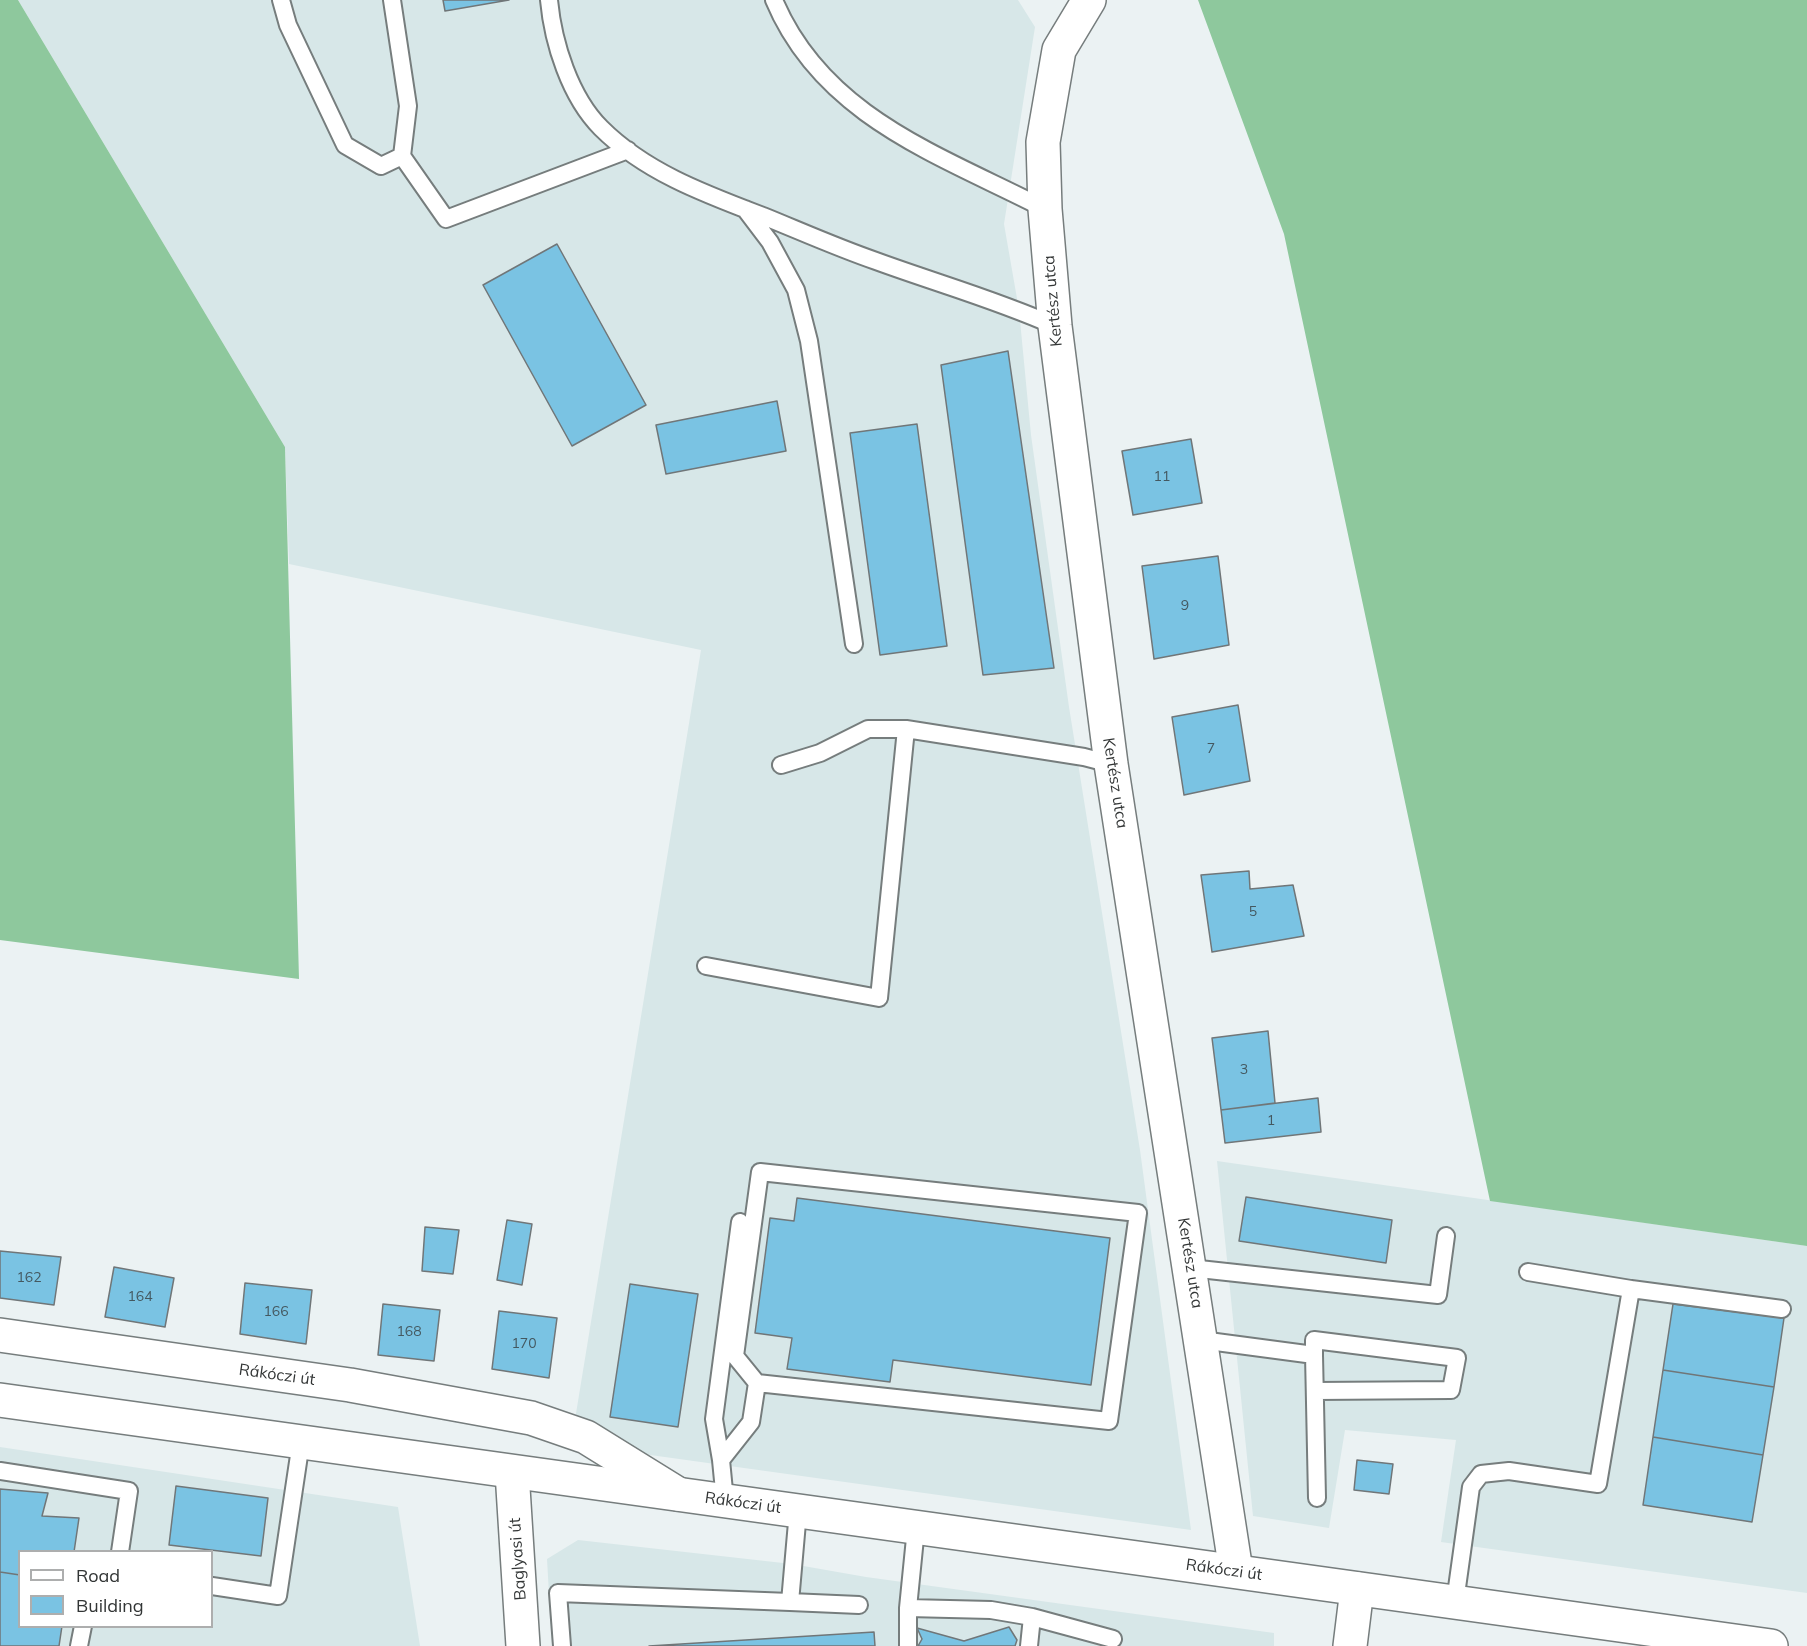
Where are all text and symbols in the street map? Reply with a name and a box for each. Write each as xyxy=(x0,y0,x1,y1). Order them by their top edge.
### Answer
street label: Kertész utca xyxy=(1039,255,1067,347)
house number: 11 xyxy=(1154,469,1170,485)
house number: 9 xyxy=(1181,598,1189,614)
street label: Kertész utca xyxy=(1098,736,1132,830)
house number: 7 xyxy=(1207,741,1215,757)
house number: 5 xyxy=(1249,904,1257,920)
house number: 3 xyxy=(1240,1062,1248,1078)
house number: 1 xyxy=(1267,1113,1275,1129)
street label: Kertész utca xyxy=(1173,1216,1207,1310)
house number: 162 xyxy=(16,1270,42,1286)
house number: 164 xyxy=(127,1289,153,1305)
house number: 166 xyxy=(263,1304,289,1320)
house number: 168 xyxy=(396,1324,422,1340)
house number: 170 xyxy=(511,1336,537,1352)
street label: Rákóczi út xyxy=(238,1360,316,1390)
street label: Rákóczi út xyxy=(704,1488,782,1518)
street label: Baglyasi út xyxy=(506,1517,530,1601)
legend xyxy=(18,1550,213,1628)
street label: Rákóczi út xyxy=(1185,1555,1263,1585)
text: Road xyxy=(76,1564,120,1587)
text: Building xyxy=(76,1594,144,1617)

